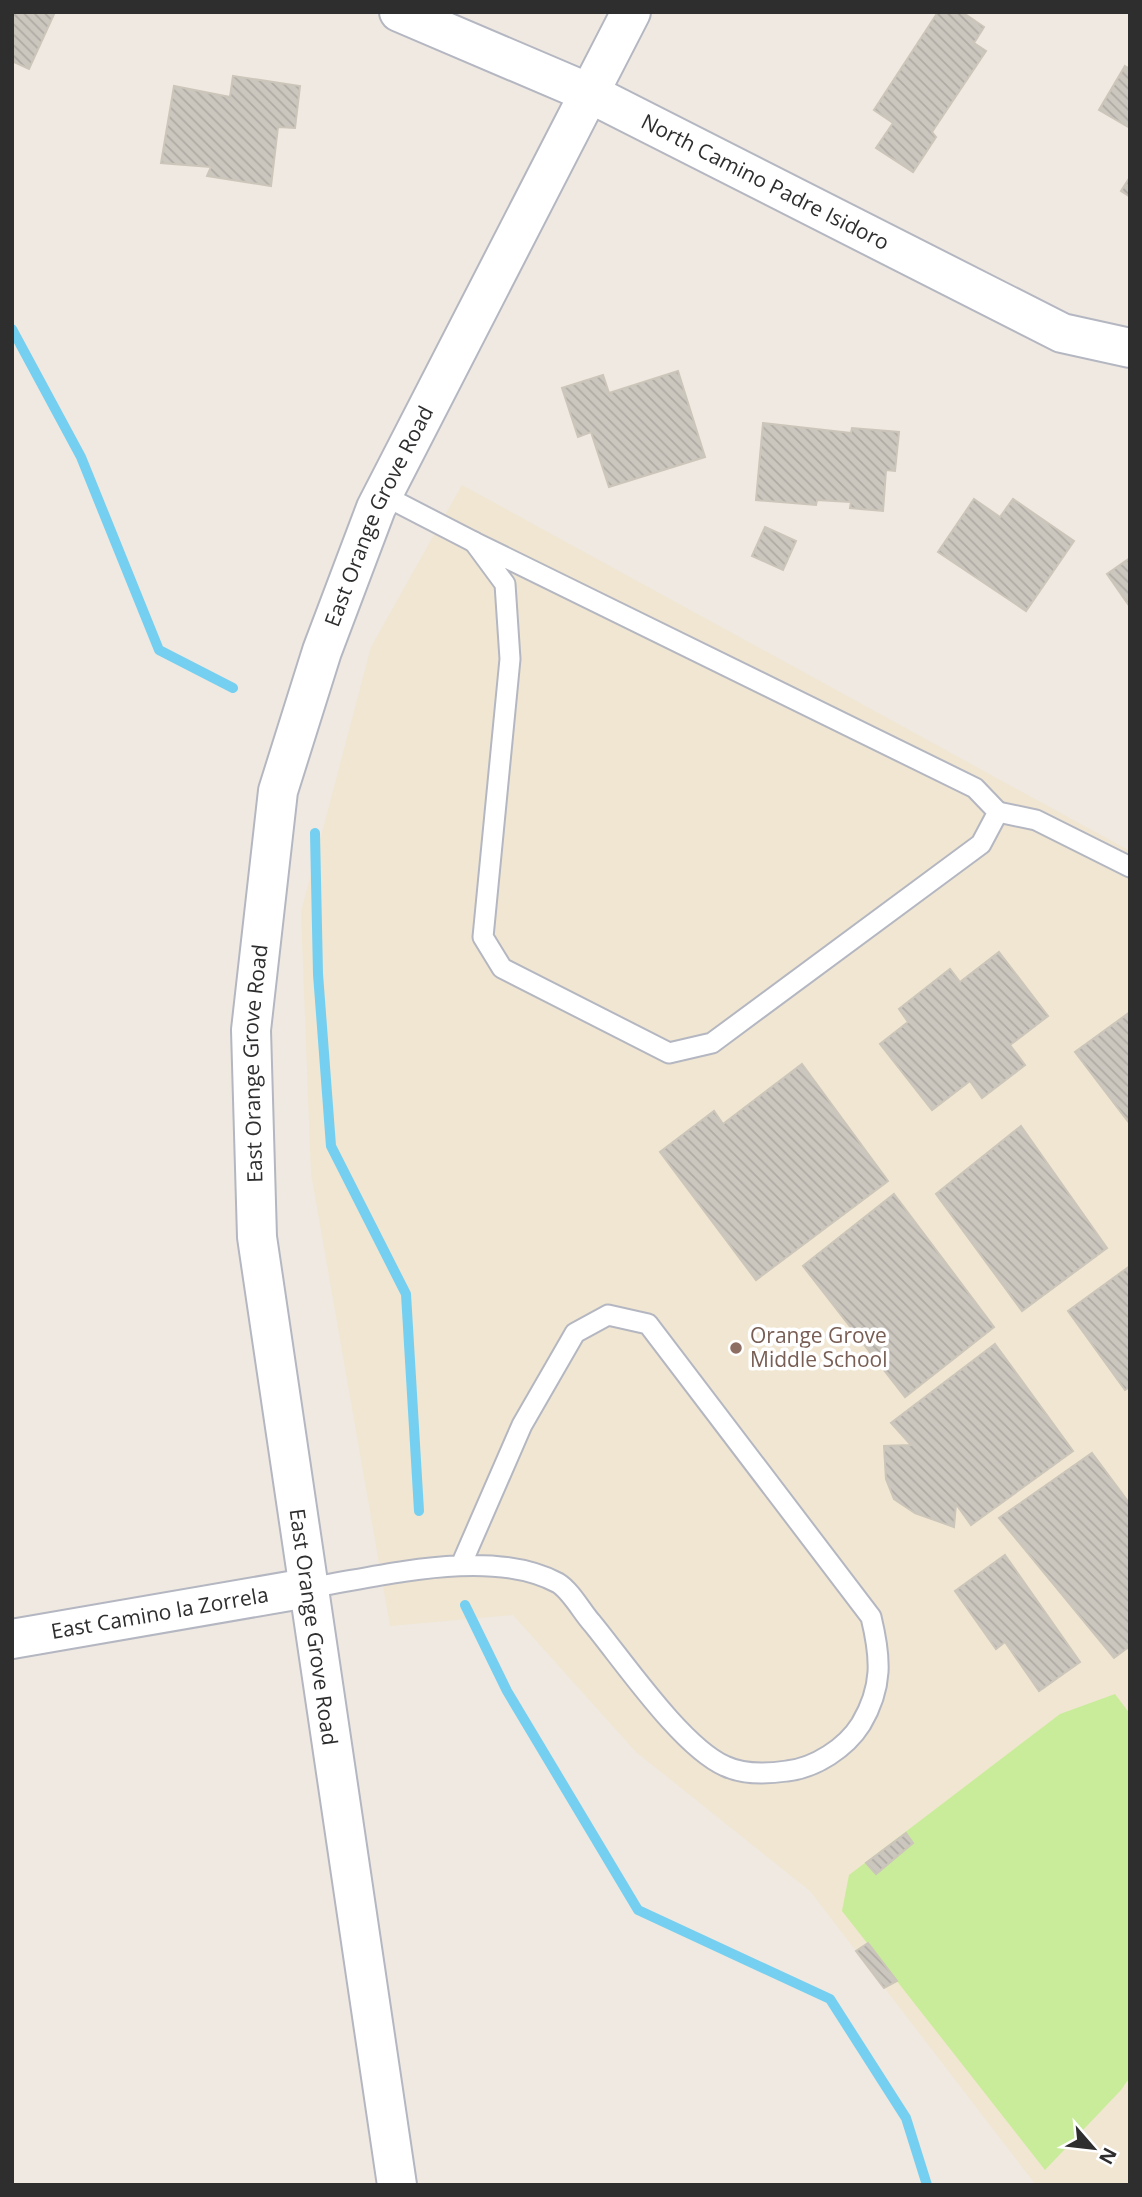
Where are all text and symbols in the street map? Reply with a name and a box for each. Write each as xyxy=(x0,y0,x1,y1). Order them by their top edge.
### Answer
street label: North Camino Padre Isidoro xyxy=(637,107,894,256)
street label: East Orange Grove Road xyxy=(317,401,439,630)
street label: East Orange Grove Road xyxy=(236,943,274,1183)
place label: Orange Grove Middle School xyxy=(750,1321,887,1373)
marker: Orange Grove Middle School xyxy=(728,1340,744,1356)
street label: East Orange Grove Road xyxy=(284,1507,344,1747)
street label: East Camino la Zorrela xyxy=(49,1580,270,1645)
north arrow xyxy=(1058,2113,1128,2183)
text: N xyxy=(1093,2143,1123,2169)

